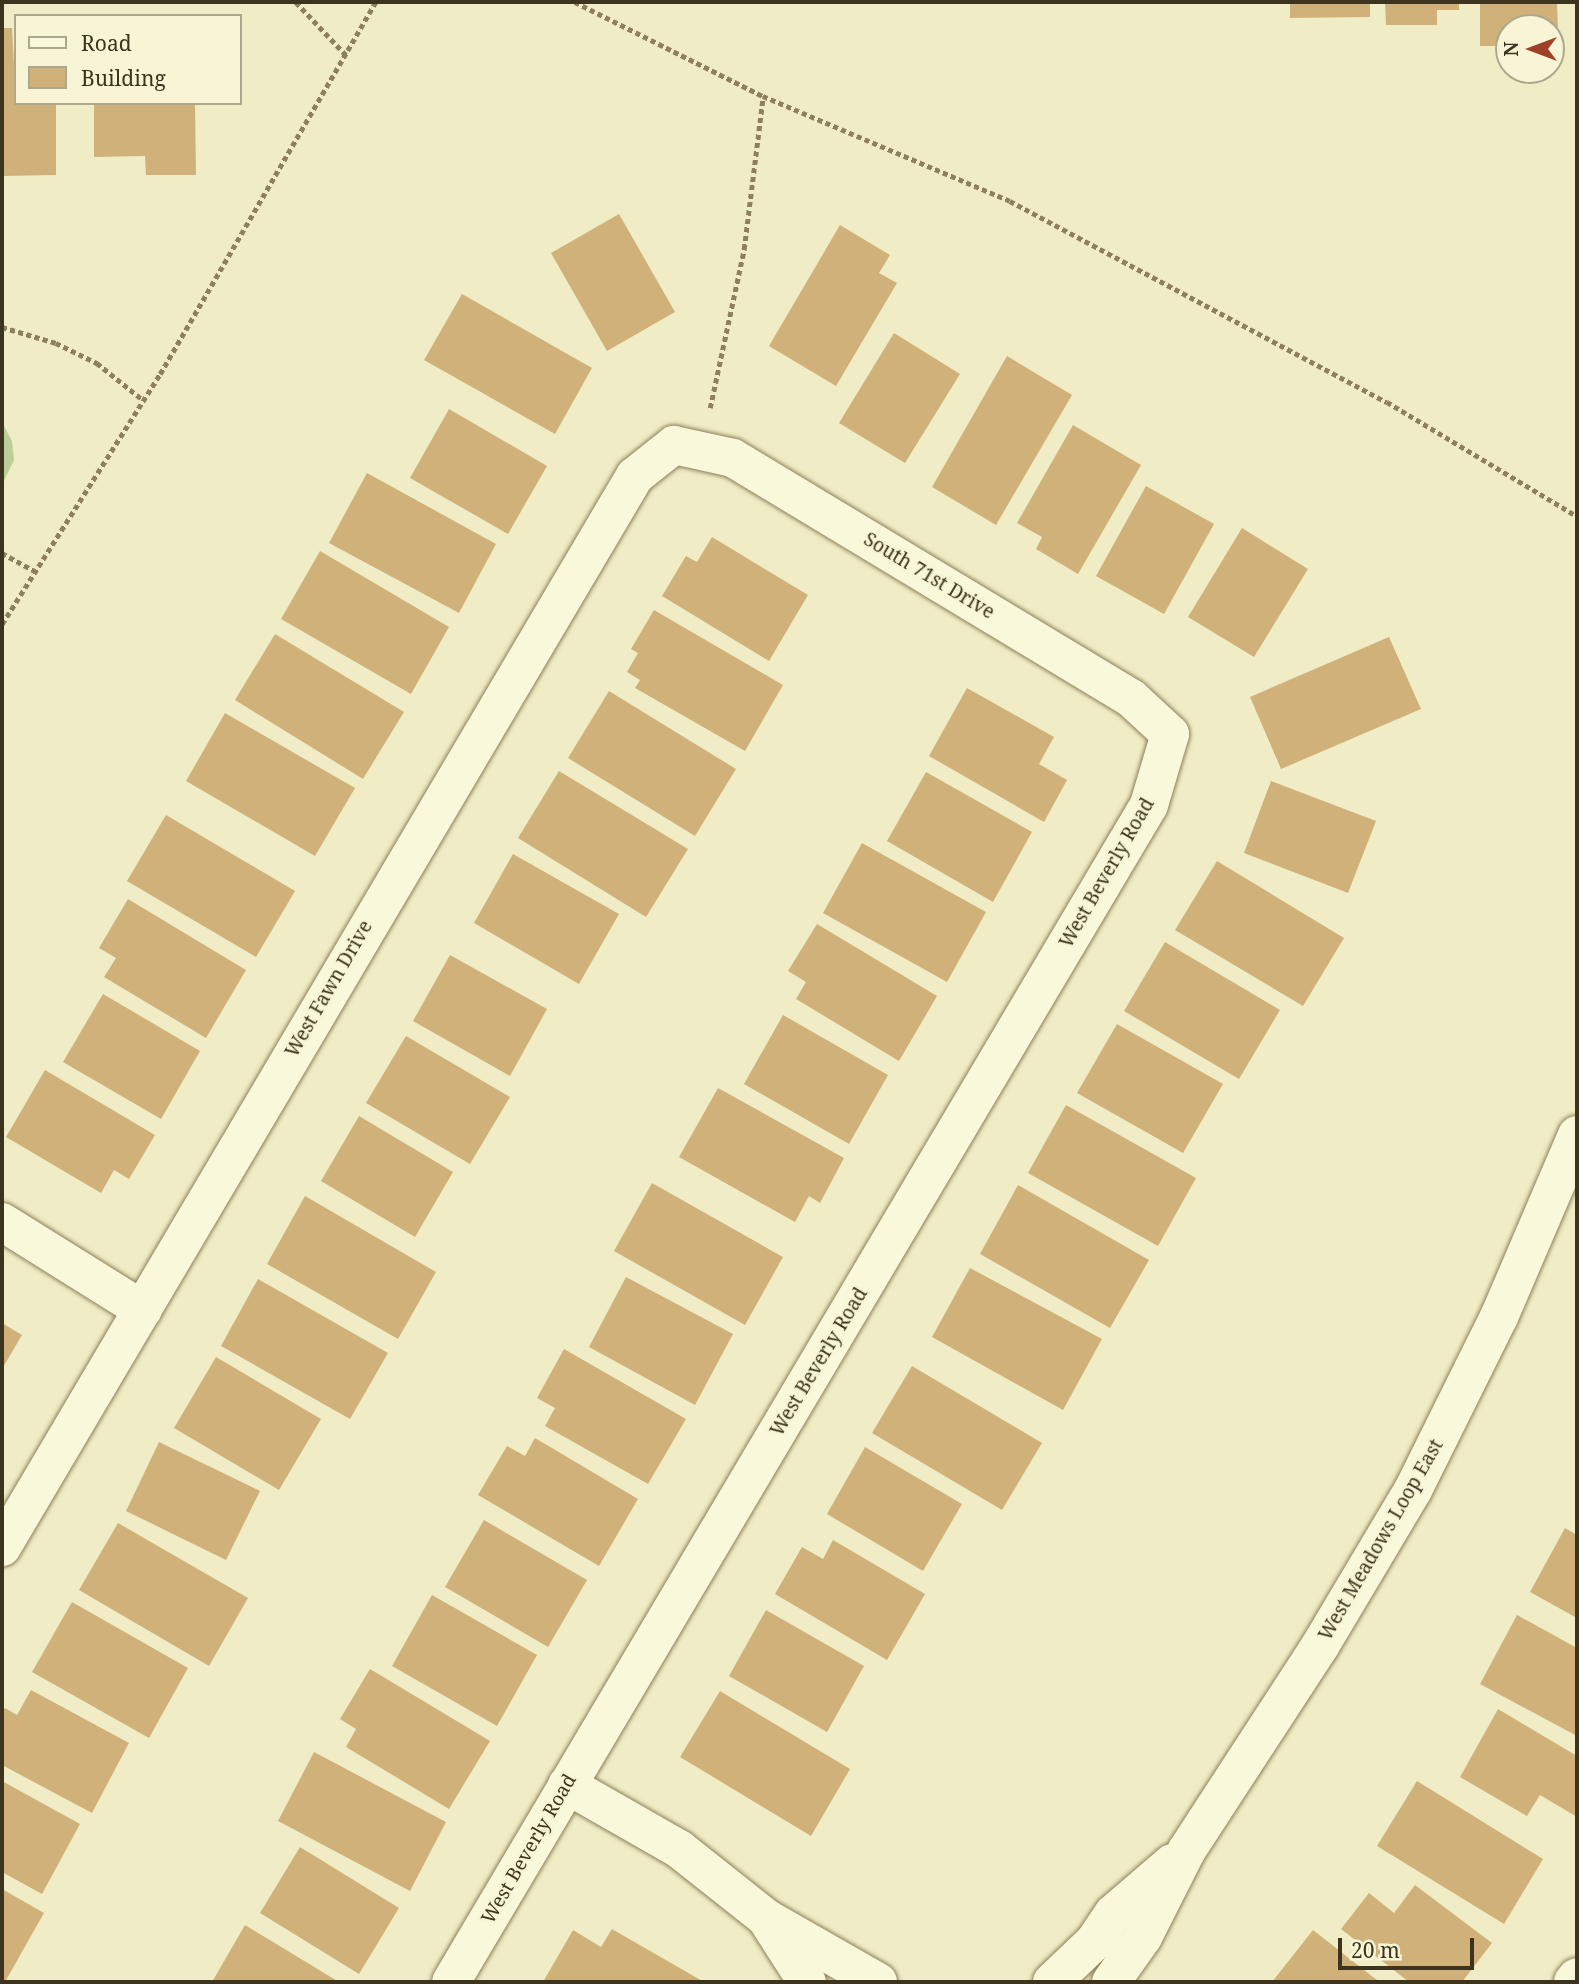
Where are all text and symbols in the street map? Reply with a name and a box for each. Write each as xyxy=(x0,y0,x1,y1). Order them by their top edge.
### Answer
legend xyxy=(14,14,242,105)
north arrow xyxy=(1495,14,1565,84)
text: Road xyxy=(81,29,132,57)
text: N xyxy=(1498,42,1524,57)
text: Building xyxy=(81,64,166,92)
street label: South 71st Drive xyxy=(859,528,999,624)
street label: West Beverly Road xyxy=(1055,794,1159,952)
street label: West Fawn Drive xyxy=(281,917,377,1061)
street label: West Beverly Road xyxy=(766,1284,872,1440)
street label: West Meadows Loop East xyxy=(1314,1435,1448,1645)
street label: West Beverly Road xyxy=(477,1770,581,1928)
scale bar xyxy=(1341,1924,1478,1968)
text: 20 m xyxy=(1351,1936,1400,1964)

